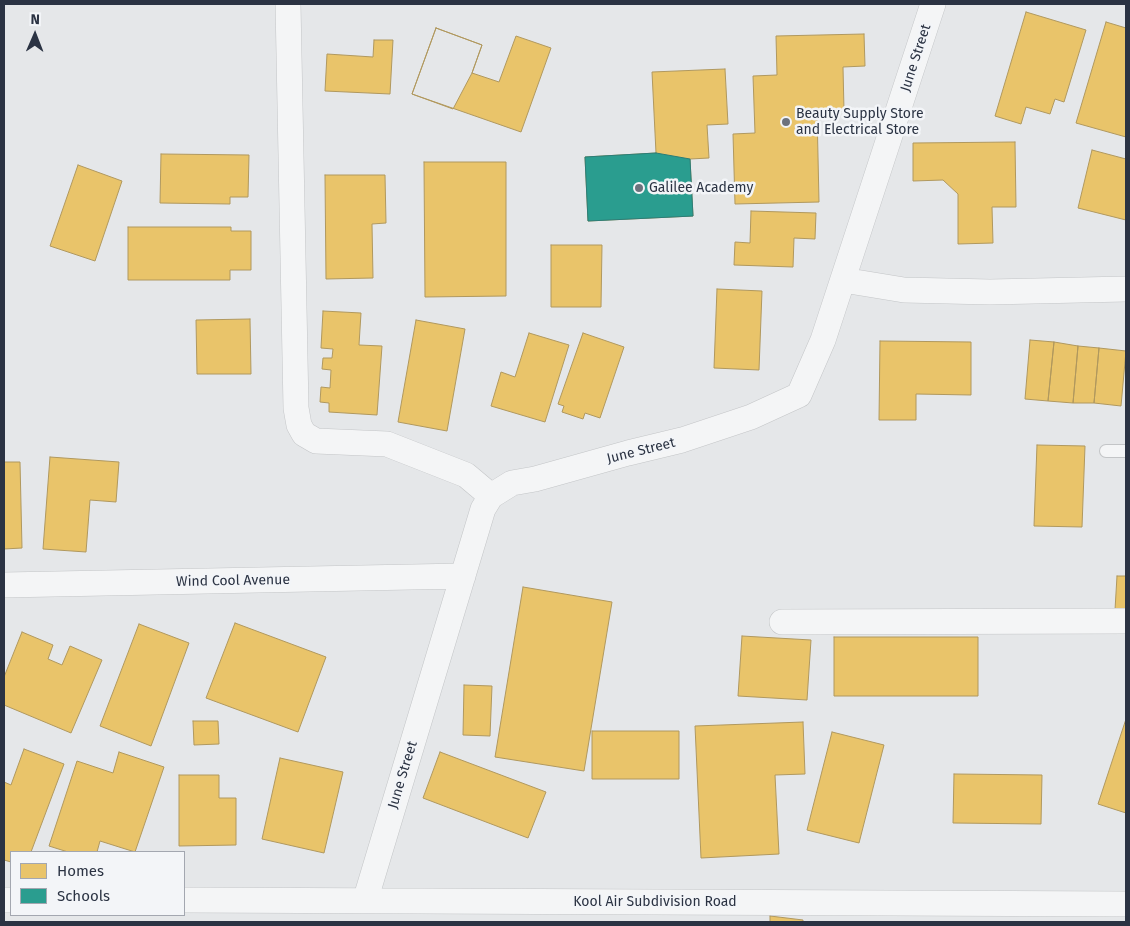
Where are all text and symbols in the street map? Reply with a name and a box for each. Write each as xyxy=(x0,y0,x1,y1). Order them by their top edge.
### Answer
north arrow xyxy=(10,10,60,60)
text: N xyxy=(30,11,40,28)
street label: June Street xyxy=(897,22,935,94)
place label: Beauty Supply Store and Electrical Store xyxy=(796,106,924,138)
marker: Beauty Supply Store and Electrical Store xyxy=(780,116,792,128)
place label: Galilee Academy xyxy=(649,180,753,196)
marker: Galilee Academy xyxy=(633,182,645,194)
street label: June Street xyxy=(605,434,677,468)
street label: Wind Cool Avenue xyxy=(176,572,290,590)
street label: June Street xyxy=(385,739,421,811)
legend xyxy=(10,851,185,916)
text: Homes xyxy=(57,862,104,880)
text: Schools xyxy=(57,887,110,905)
street label: Kool Air Subdivision Road xyxy=(573,894,737,910)

